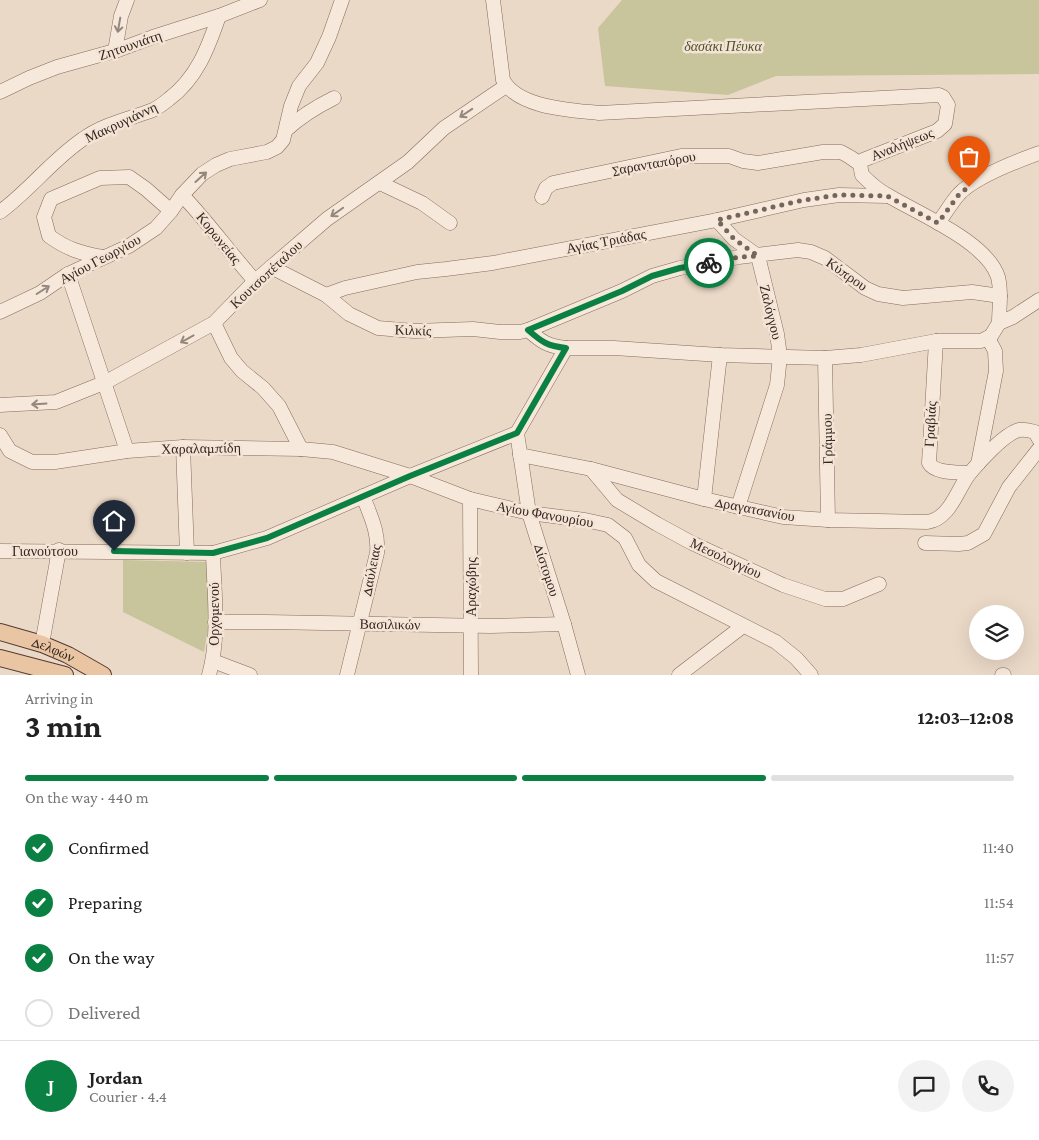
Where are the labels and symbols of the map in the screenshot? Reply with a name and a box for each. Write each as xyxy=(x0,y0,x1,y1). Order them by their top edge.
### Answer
one-way arrow xyxy=(114,16,124,32)
street label: Ζητουνιάτη xyxy=(96,27,164,63)
park label: δασάκι Πέυκα xyxy=(684,38,762,54)
street label: Μακρυγιάννη xyxy=(82,98,160,146)
one-way arrow xyxy=(459,108,473,118)
street label: Αναλήψεως xyxy=(868,124,936,164)
pin xyxy=(948,136,990,187)
street label: Σαρανταπόρου xyxy=(611,148,697,178)
one-way arrow xyxy=(195,171,208,182)
one-way arrow xyxy=(331,207,345,217)
street label: Κορωνείας xyxy=(193,209,245,268)
street label: Αγίας Τριάδας xyxy=(565,225,648,257)
street label: Αγίου Γεωργίου xyxy=(57,231,143,287)
street label: Κουτσοπέταλου xyxy=(227,237,305,311)
courier xyxy=(684,238,734,288)
street label: Κύπρου xyxy=(823,254,871,294)
street label: Ζαλόγγου xyxy=(756,283,786,341)
one-way arrow xyxy=(36,285,50,295)
street label: Κιλκίς xyxy=(394,321,432,339)
one-way arrow xyxy=(180,335,195,344)
one-way arrow xyxy=(31,399,47,408)
street label: Γραβιάς xyxy=(921,400,939,447)
street label: Γράμμου xyxy=(819,413,835,465)
street label: Χαραλαμπίδη xyxy=(161,439,241,457)
street label: Δραγατσανίου xyxy=(714,493,796,525)
street label: Αγίου Φανουρίου xyxy=(495,498,595,530)
pin xyxy=(93,500,135,551)
street label: Μεσολογγίου xyxy=(688,535,764,581)
street label: Δαύλειας xyxy=(358,542,384,597)
street label: Δίστομου xyxy=(531,542,563,598)
street label: Γιανούτσου xyxy=(12,543,78,559)
street label: Αραχώβης xyxy=(463,557,479,617)
street label: Ορχομενού xyxy=(206,582,222,646)
street label: Βασιλικών xyxy=(359,615,421,633)
street label: Δελφών xyxy=(30,633,78,665)

